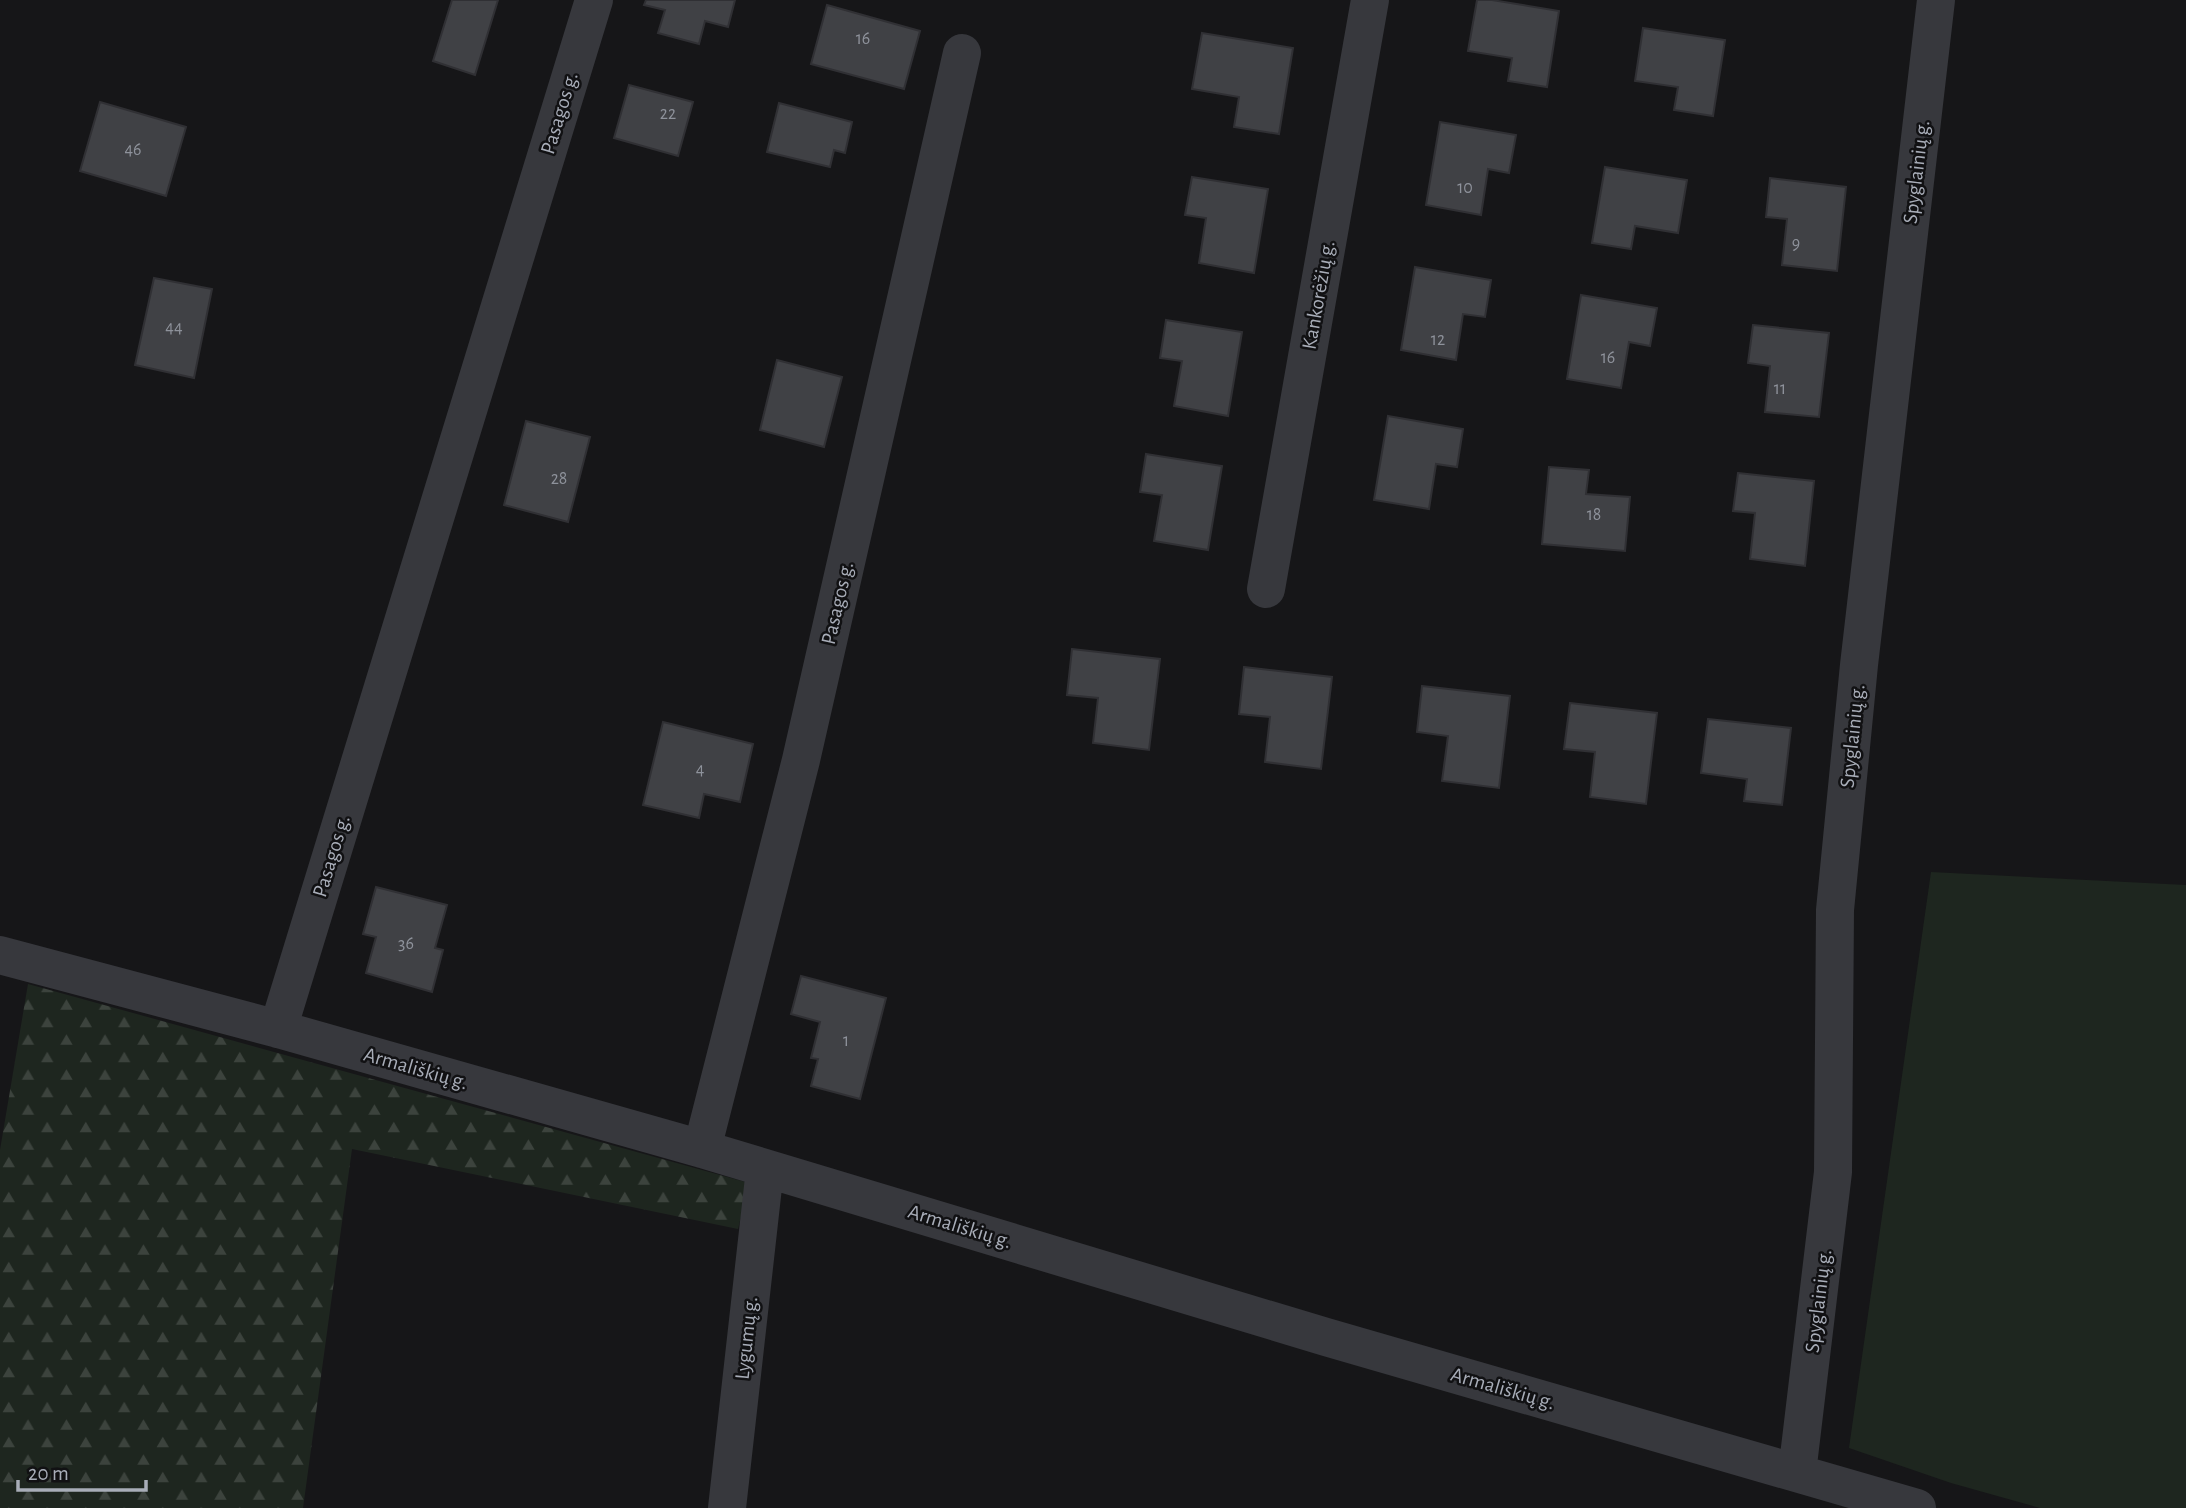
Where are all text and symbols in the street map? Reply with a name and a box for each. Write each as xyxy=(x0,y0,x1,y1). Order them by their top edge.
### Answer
house number: 16 xyxy=(856,30,870,48)
street label: Pasagos g. xyxy=(537,70,582,157)
house number: 22 xyxy=(660,105,676,123)
street label: Spyglainių g. xyxy=(1900,119,1933,225)
house number: 46 xyxy=(124,141,142,159)
house number: 10 xyxy=(1457,179,1473,197)
house number: 9 xyxy=(1792,235,1800,253)
street label: Kankorėžių g. xyxy=(1299,239,1338,351)
house number: 44 xyxy=(165,319,183,337)
house number: 12 xyxy=(1431,331,1445,349)
house number: 16 xyxy=(1601,349,1615,367)
house number: 11 xyxy=(1774,380,1786,398)
house number: 28 xyxy=(551,470,567,488)
house number: 18 xyxy=(1587,506,1601,524)
street label: Pasagos g. xyxy=(818,560,857,647)
street label: Spyglainių g. xyxy=(1837,683,1868,789)
house number: 4 xyxy=(696,761,705,779)
street label: Pasagos g. xyxy=(309,813,354,900)
house number: 36 xyxy=(398,935,414,953)
house number: 1 xyxy=(843,1032,849,1050)
street label: Armališkių g. xyxy=(361,1044,470,1093)
street label: Armališkių g. xyxy=(906,1201,1014,1252)
street label: Spyglainių g. xyxy=(1802,1248,1835,1354)
street label: Lygumų g. xyxy=(732,1295,761,1381)
street label: Armališkių g. xyxy=(1448,1364,1557,1413)
scale bar xyxy=(18,1448,145,1492)
text: 20 m xyxy=(28,1463,69,1484)

